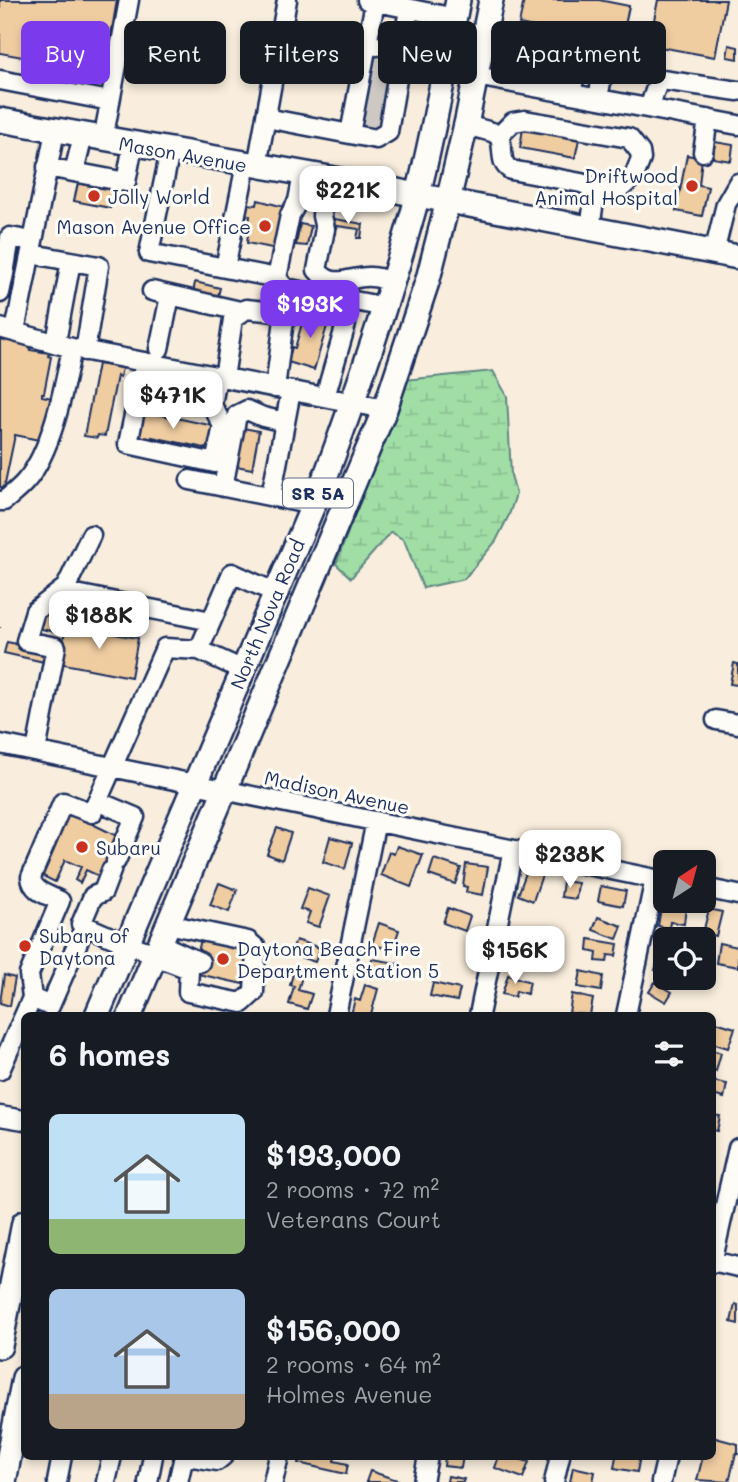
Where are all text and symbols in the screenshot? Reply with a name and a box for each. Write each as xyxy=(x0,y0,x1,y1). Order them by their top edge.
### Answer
chip: Buy xyxy=(21,21,110,84)
chip: Rent xyxy=(124,21,226,84)
chip: Filters xyxy=(240,21,364,84)
chip: New xyxy=(378,21,477,84)
chip: Apartment xyxy=(491,21,666,84)
street label: Mason Avenue xyxy=(117,130,249,178)
place label: Driftwood Animal Hospital xyxy=(534,163,678,210)
pin: $221K xyxy=(299,166,397,226)
text: $221K xyxy=(315,174,381,204)
marker: Driftwood Animal Hospital xyxy=(684,178,700,194)
place label: Jolly World xyxy=(108,184,210,209)
marker: Jolly World xyxy=(86,188,102,204)
place label: Mason Avenue Office xyxy=(57,214,251,239)
marker: Mason Avenue Office xyxy=(257,218,273,234)
pin: $193K xyxy=(261,280,359,340)
text: $193K xyxy=(276,288,344,318)
pin: $471K xyxy=(124,372,222,431)
text: $471K xyxy=(140,379,206,409)
road number: SR 5A xyxy=(283,478,353,508)
street label: North Nova Road xyxy=(224,535,310,693)
pin: $188K xyxy=(50,592,148,651)
text: $188K xyxy=(65,599,133,629)
street label: Madison Avenue xyxy=(262,764,412,820)
pin: $238K xyxy=(521,830,619,890)
place label: Subaru xyxy=(96,835,161,860)
text: $238K xyxy=(535,838,605,868)
marker: Subaru xyxy=(74,839,90,855)
north arrow xyxy=(653,850,716,914)
map controls xyxy=(653,850,716,990)
place label: Subaru of Daytona xyxy=(39,923,129,970)
pin: $156K xyxy=(466,926,564,986)
button: locate xyxy=(653,927,716,990)
text: $156K xyxy=(482,934,548,964)
place label: Daytona Beach Fire Department Station 5 xyxy=(237,936,439,983)
marker: Subaru of Daytona xyxy=(17,938,33,954)
marker: Daytona Beach Fire Department Station 5 xyxy=(215,951,231,967)
text: 6 homes xyxy=(49,1034,170,1074)
icon: filters xyxy=(650,1035,688,1073)
text: $193,000 xyxy=(266,1134,401,1174)
icon: home xyxy=(105,1142,189,1226)
text: 2 rooms · 72 m² xyxy=(266,1174,439,1204)
text: Veterans Court xyxy=(266,1204,441,1234)
text: $156,000 xyxy=(266,1309,401,1349)
icon: home xyxy=(105,1317,189,1401)
text: 2 rooms · 64 m² xyxy=(266,1349,441,1379)
text: Holmes Avenue xyxy=(266,1379,433,1409)

